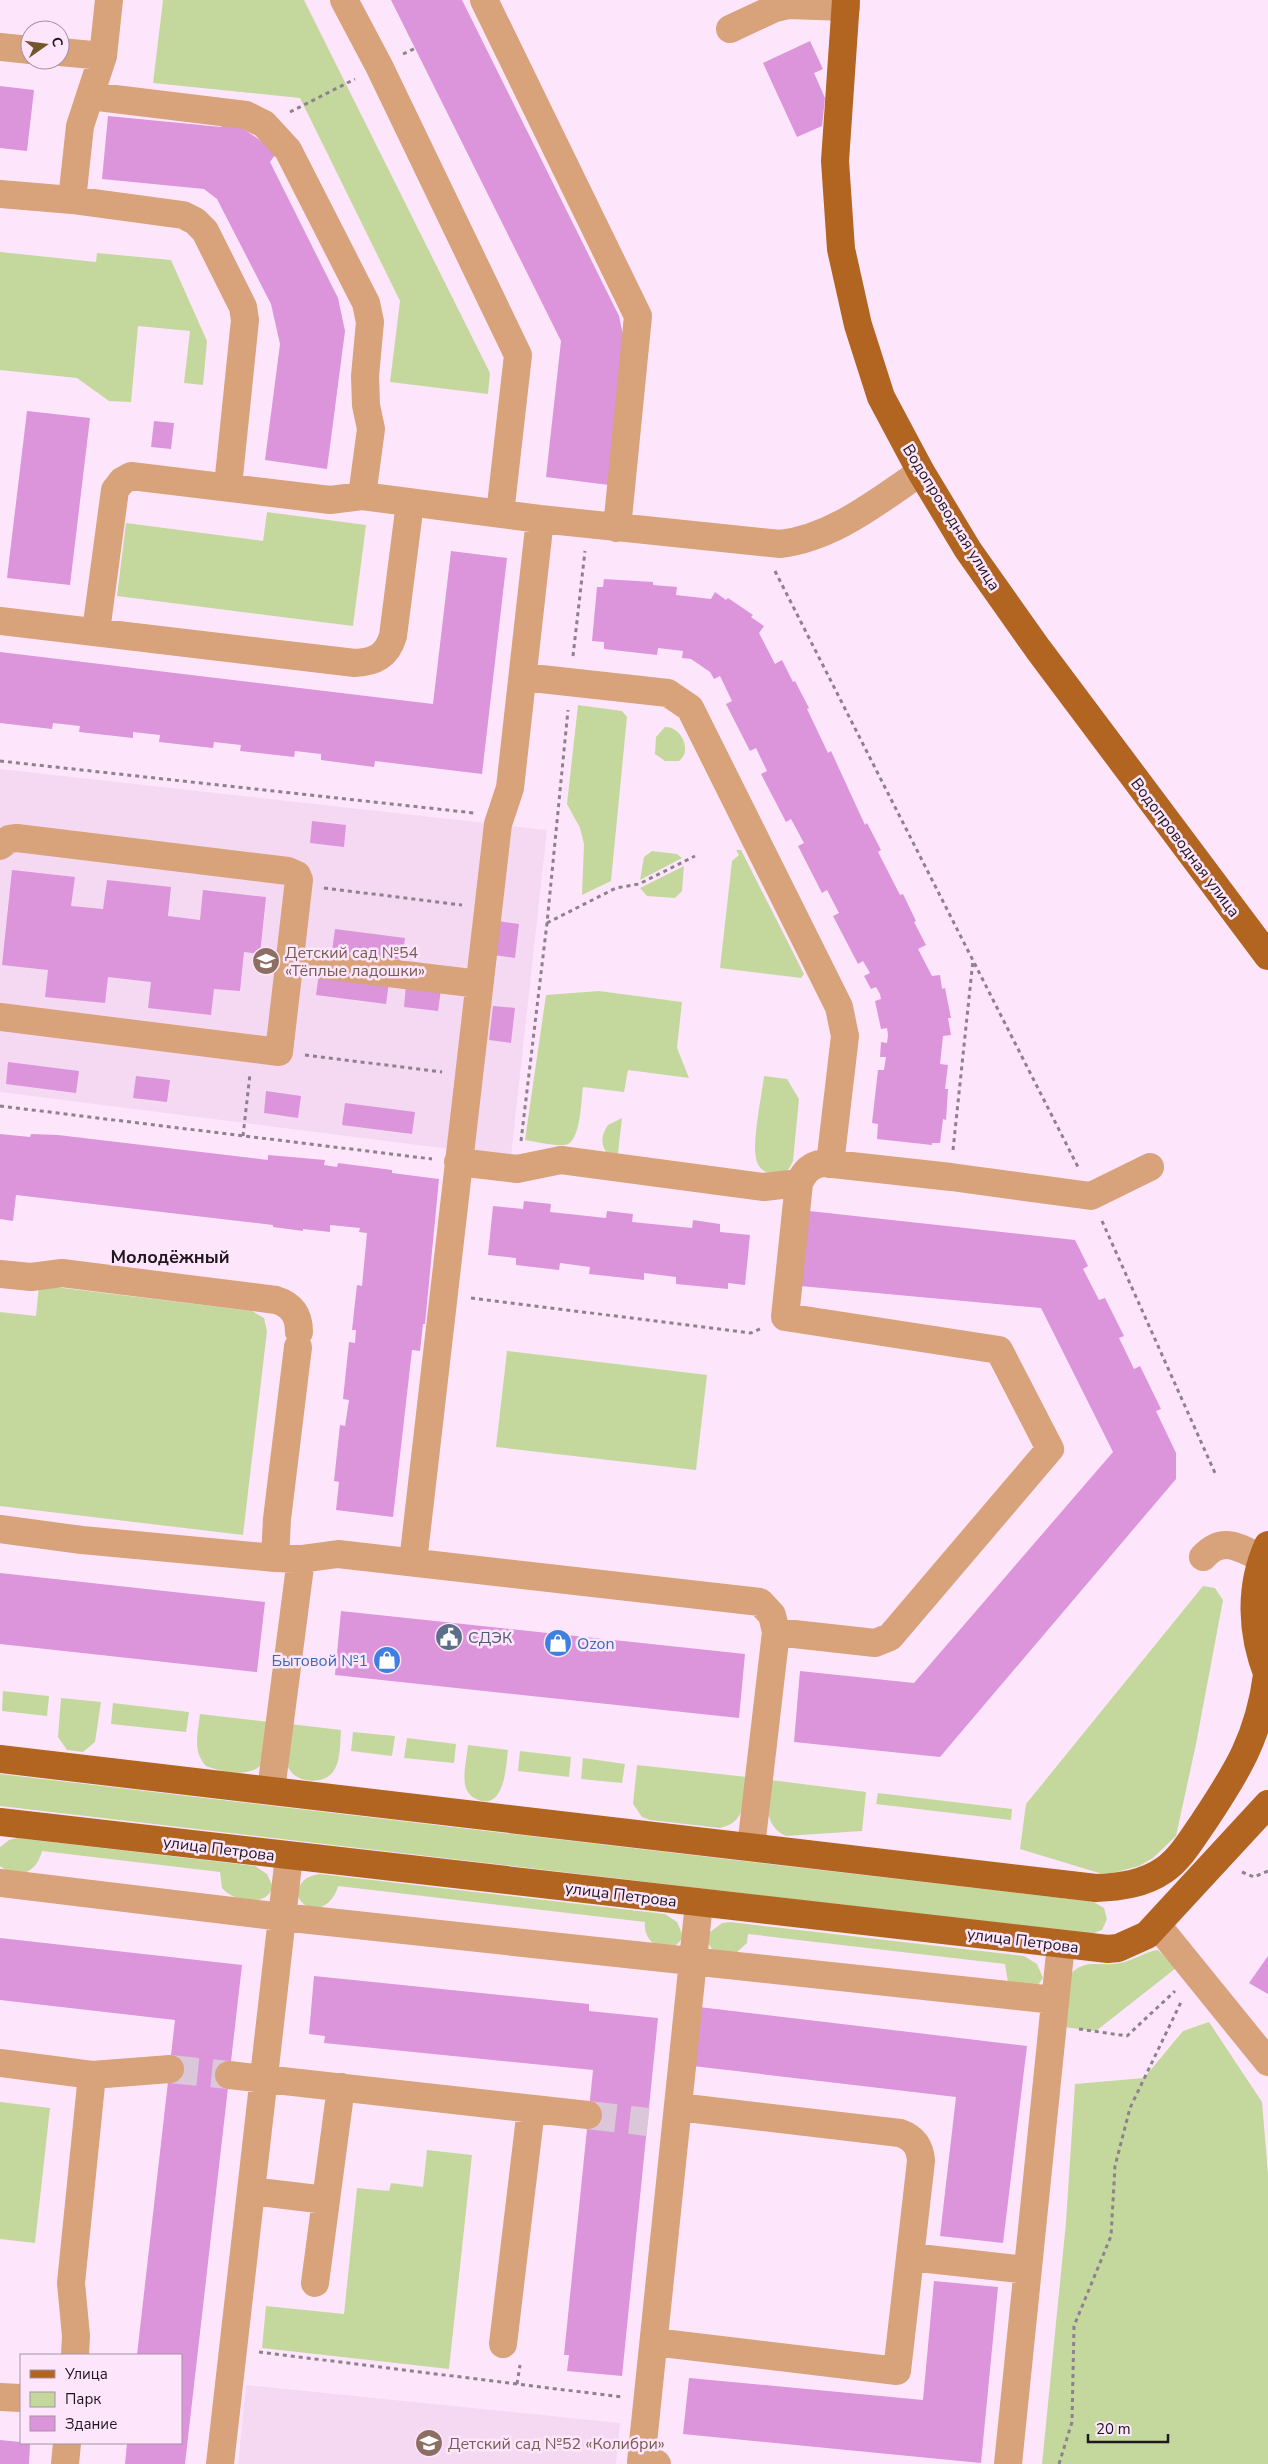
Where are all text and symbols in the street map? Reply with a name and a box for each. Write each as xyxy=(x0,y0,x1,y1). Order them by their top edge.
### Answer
north arrow xyxy=(20,20,70,70)
text: С xyxy=(47,35,68,49)
street label: Водопроводная улица xyxy=(897,440,1005,595)
street label: Водопроводная улица xyxy=(1126,774,1245,922)
place label: Детский сад №54 «Тёплые ладошки» xyxy=(285,942,425,982)
school or university icon: Детский сад №54 «Тёплые ладошки» xyxy=(251,946,281,976)
district label: Молодёжный xyxy=(110,1245,230,1269)
public building icon: СДЭК xyxy=(434,1622,464,1652)
place label: СДЭК xyxy=(468,1627,513,1649)
shop icon: Ozon xyxy=(543,1628,573,1658)
place label: Ozon xyxy=(577,1633,615,1655)
shop icon: Бытовой №1 xyxy=(372,1645,402,1675)
place label: Бытовой №1 xyxy=(272,1650,368,1672)
street label: улица Петрова xyxy=(162,1831,276,1867)
street label: улица Петрова xyxy=(564,1877,678,1913)
street label: улица Петрова xyxy=(966,1923,1080,1959)
legend xyxy=(20,2354,182,2444)
text: Улица xyxy=(64,2364,108,2384)
text: Парк xyxy=(65,2389,101,2409)
scale bar xyxy=(1088,2412,1168,2444)
text: Здание xyxy=(65,2414,117,2434)
text: 20 m xyxy=(1096,2419,1131,2439)
school or university icon: Детский сад №52 «Колибри» xyxy=(414,2428,444,2458)
place label: Детский сад №52 «Колибри» xyxy=(448,2433,665,2455)

